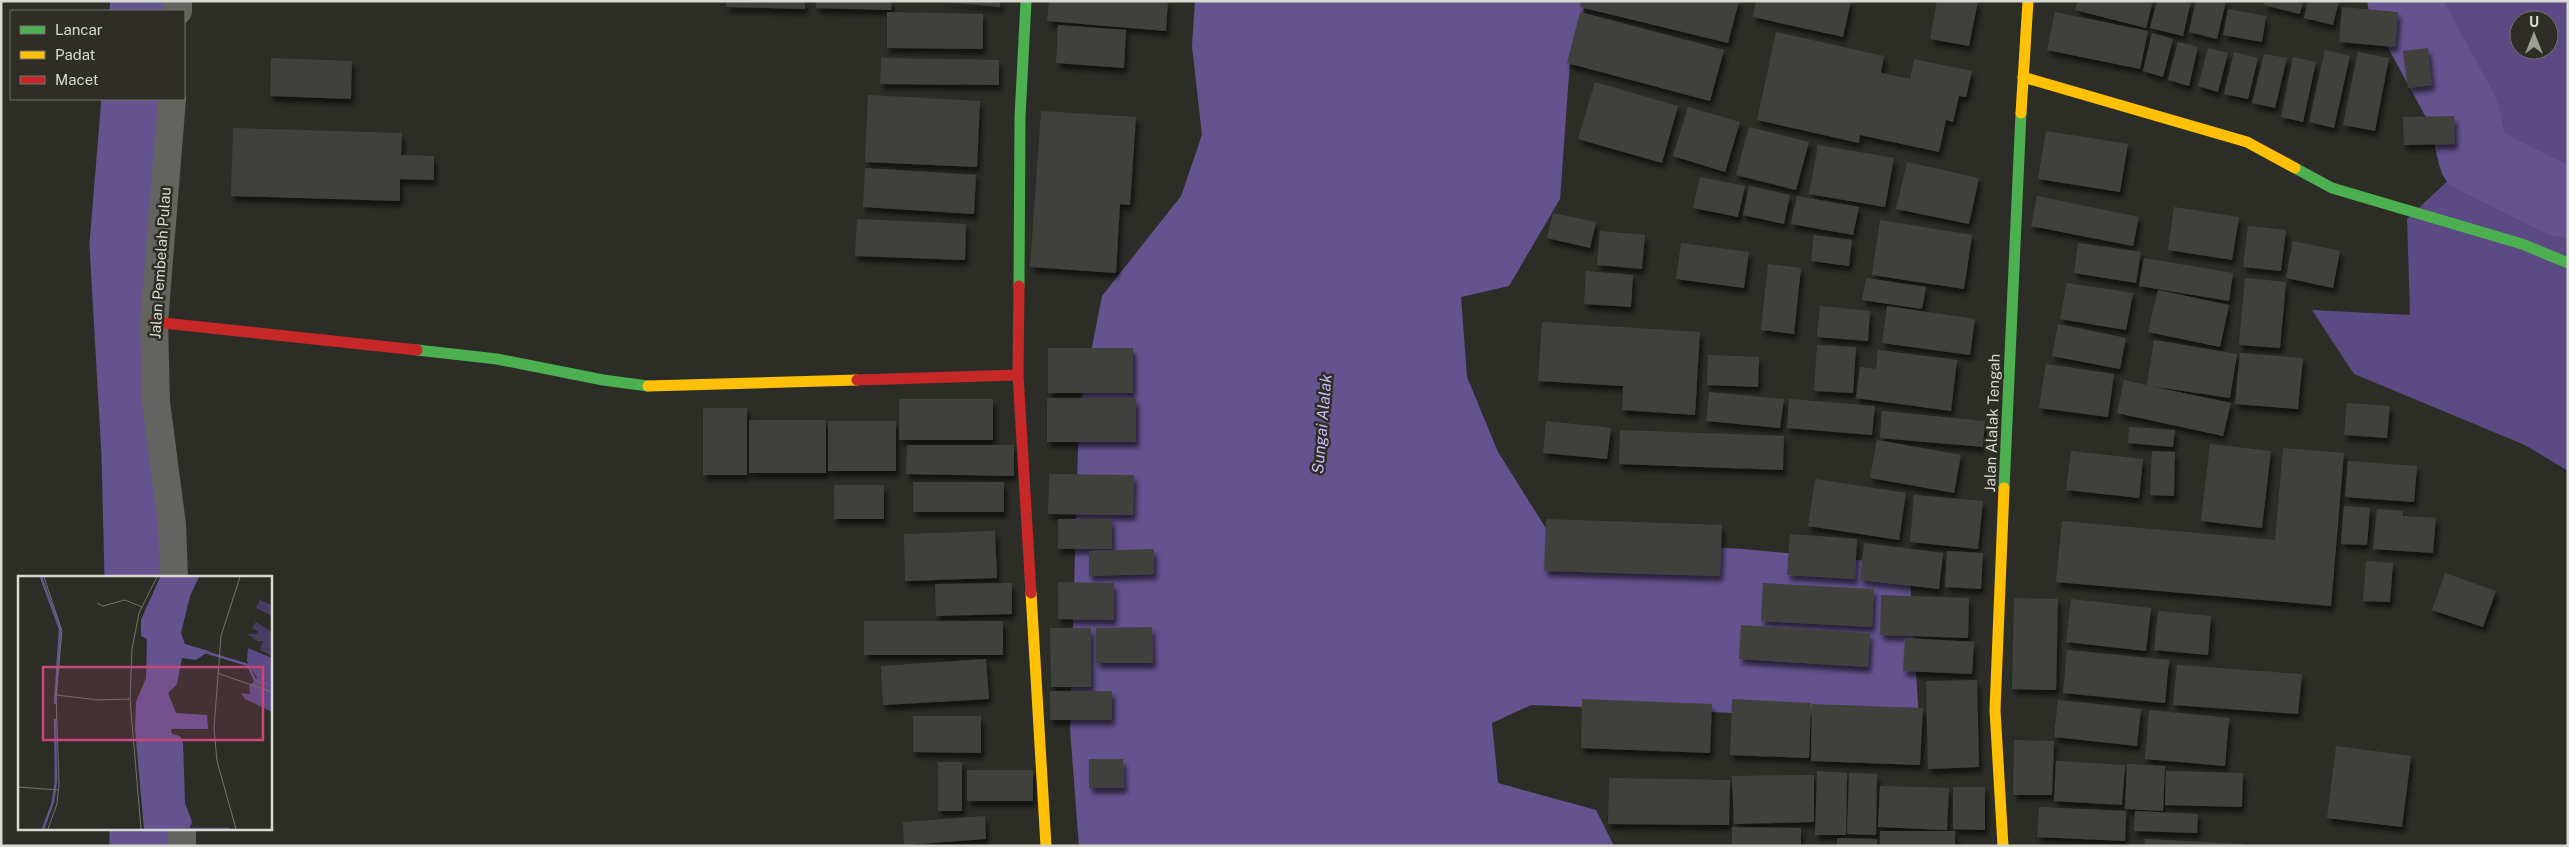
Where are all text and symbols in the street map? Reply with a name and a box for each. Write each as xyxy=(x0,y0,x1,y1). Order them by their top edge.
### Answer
legend xyxy=(10,10,185,100)
north arrow xyxy=(2509,10,2559,60)
text: U xyxy=(2529,14,2539,30)
text: Lancar xyxy=(55,21,103,38)
text: Padat xyxy=(55,46,96,63)
text: Macet xyxy=(55,71,99,88)
street label: Jalan Pembelah Pulau xyxy=(146,186,174,340)
street label: Jalan Alalak Tengah xyxy=(1981,353,2003,493)
water label: Sungai Alalak xyxy=(1308,373,1336,475)
inset map xyxy=(18,576,271,830)

